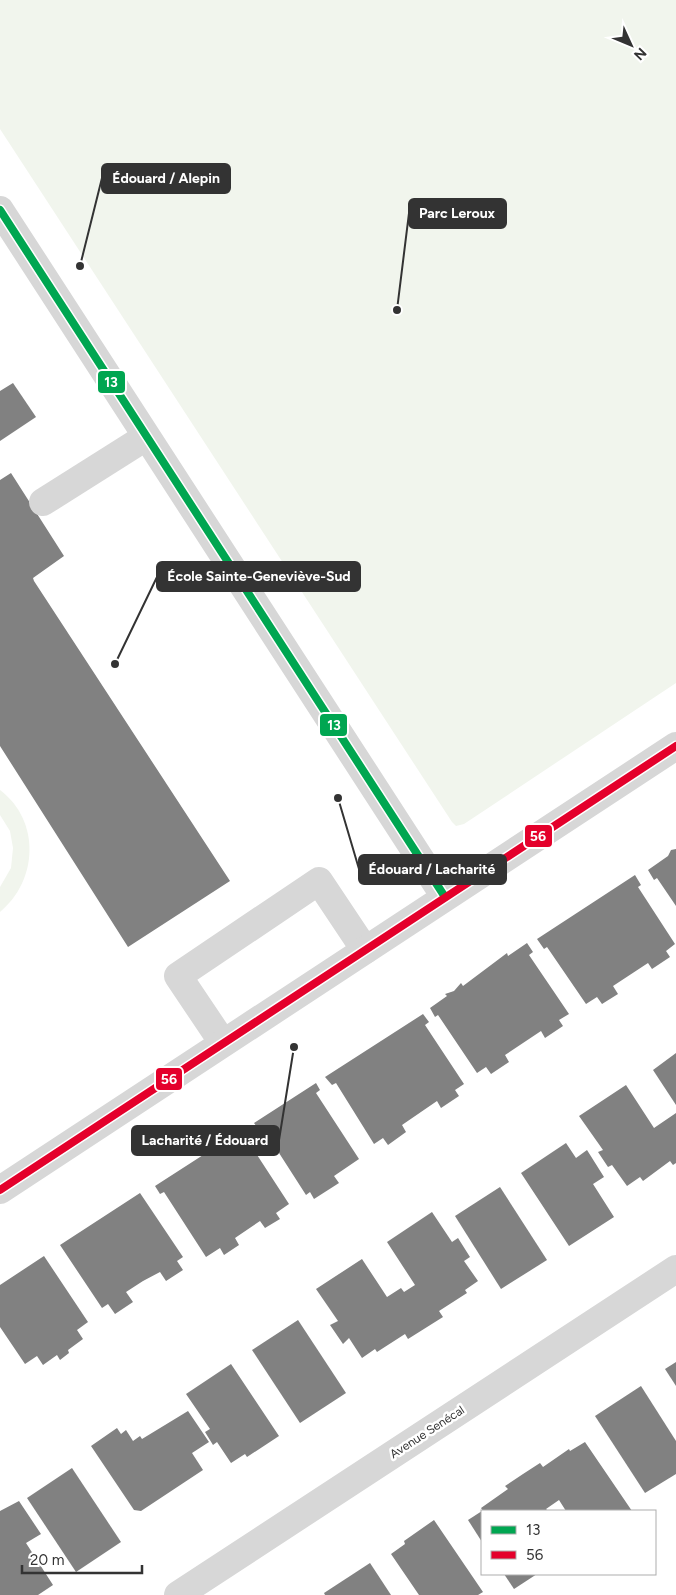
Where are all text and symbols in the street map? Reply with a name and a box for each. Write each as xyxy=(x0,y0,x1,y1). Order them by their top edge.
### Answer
north arrow xyxy=(606,20,656,70)
text: N xyxy=(630,44,650,63)
callout: Édouard / Alepin xyxy=(102,164,230,193)
text: Édouard / Alepin xyxy=(112,170,220,187)
callout: Parc Leroux xyxy=(409,199,506,228)
text: Parc Leroux xyxy=(419,205,496,222)
line badge: 13 xyxy=(97,370,126,394)
text: 13 xyxy=(104,374,118,391)
callout: École Sainte-Geneviève-Sud xyxy=(157,562,360,591)
text: École Sainte-Geneviève-Sud xyxy=(167,568,351,585)
line badge: 13 xyxy=(319,713,348,737)
text: 13 xyxy=(327,717,341,734)
line badge: 56 xyxy=(524,824,553,848)
text: 56 xyxy=(530,828,546,845)
callout: Édouard / Lacharité xyxy=(359,855,506,884)
text: Édouard / Lacharité xyxy=(369,861,496,878)
line badge: 56 xyxy=(155,1067,183,1091)
text: 56 xyxy=(161,1071,177,1088)
callout: Lacharité / Édouard xyxy=(132,1126,279,1155)
text: Lacharité / Édouard xyxy=(142,1132,268,1149)
street label: Avenue Senécal xyxy=(387,1403,467,1461)
legend xyxy=(481,1510,656,1575)
text: 13 xyxy=(526,1521,540,1539)
scale bar xyxy=(22,1542,142,1574)
text: 56 xyxy=(526,1546,544,1564)
text: 20 m xyxy=(30,1551,64,1569)

